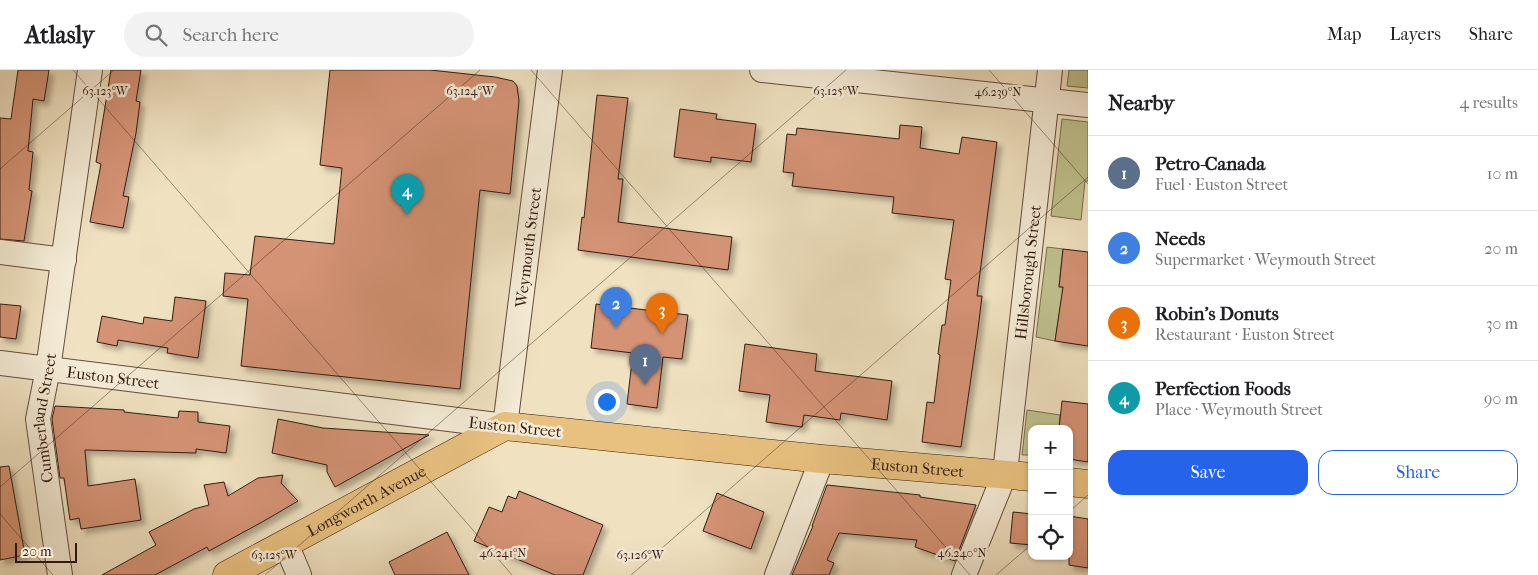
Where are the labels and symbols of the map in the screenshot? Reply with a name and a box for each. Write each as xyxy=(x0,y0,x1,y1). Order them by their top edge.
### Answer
text: 63.123°W xyxy=(82,84,129,98)
text: 63.124°W xyxy=(446,84,495,98)
text: 63.125°W xyxy=(813,84,860,98)
text: 46.239°N xyxy=(975,85,1021,99)
pin: 4 xyxy=(391,174,423,215)
street label: Weymouth Street xyxy=(510,186,545,310)
street label: Hillsborough Street xyxy=(1010,203,1044,341)
pin: 2 xyxy=(600,287,632,328)
pin: 3 xyxy=(646,293,678,334)
pin: 1 xyxy=(629,344,661,385)
street label: Cumberland Street xyxy=(28,351,60,484)
street label: Euston Street xyxy=(66,362,161,392)
your location xyxy=(594,389,620,415)
street label: Euston Street xyxy=(468,413,563,441)
street label: Euston Street xyxy=(870,454,965,481)
street label: Longworth Avenue xyxy=(304,461,429,540)
scale bar xyxy=(15,540,78,563)
text: 46.241°N xyxy=(480,546,526,560)
text: 46.240°N xyxy=(937,546,987,560)
text: 63.125°W xyxy=(251,548,298,562)
text: 63.126°W xyxy=(617,548,665,562)

